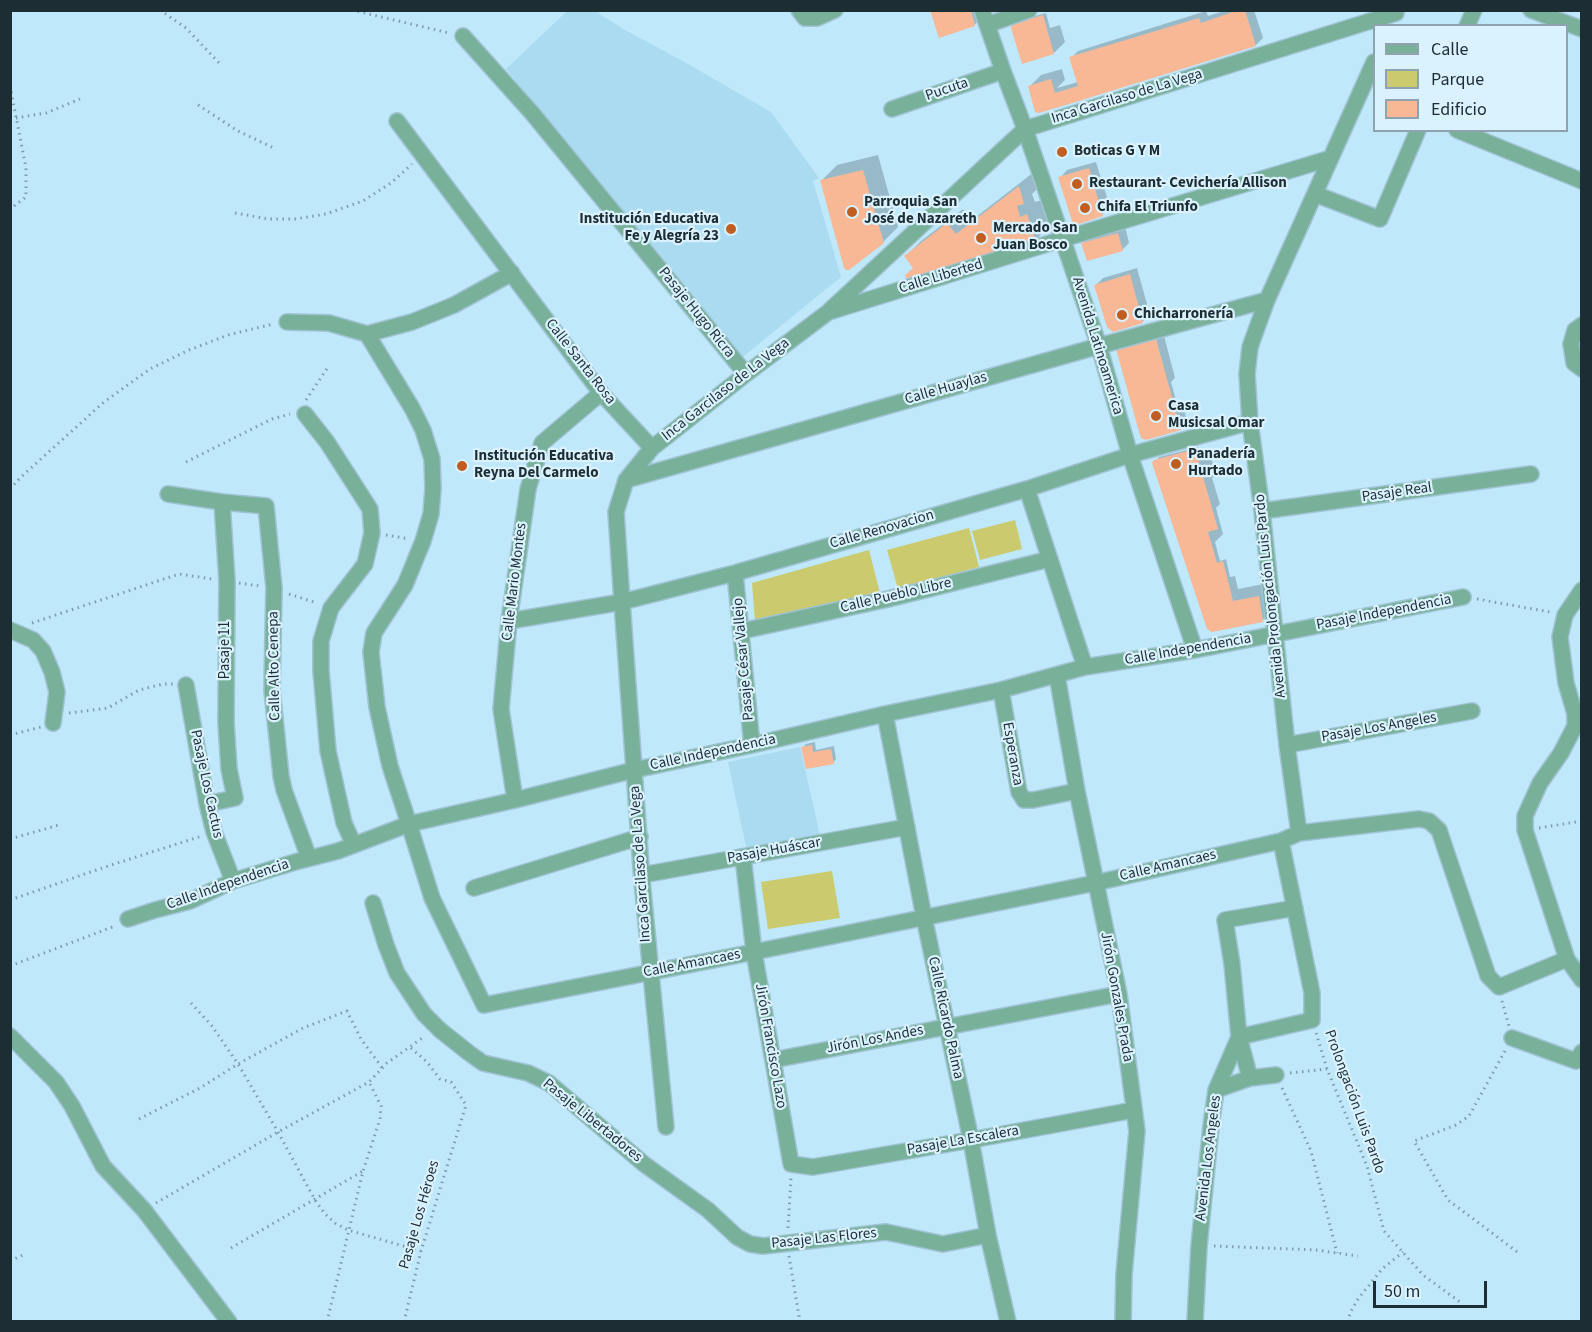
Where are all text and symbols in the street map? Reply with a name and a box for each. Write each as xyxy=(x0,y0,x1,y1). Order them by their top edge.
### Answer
legend xyxy=(1373,24,1568,132)
text: Calle xyxy=(1431,37,1468,62)
street label: Inca Garcilaso de La Vega xyxy=(1049,65,1205,129)
text: Parque xyxy=(1431,67,1484,92)
street label: Pucuta xyxy=(923,74,971,106)
text: Edificio xyxy=(1431,97,1487,122)
place label: Boticas G Y M xyxy=(1074,143,1160,161)
marker: Boticas G Y M xyxy=(1055,145,1069,159)
place label: Restaurant- Cevichería Allison xyxy=(1089,175,1287,193)
marker: Restaurant- Cevichería Allison xyxy=(1070,177,1084,191)
place label: Parroquia San José de Nazareth xyxy=(864,194,977,229)
place label: Chifa El Triunfo xyxy=(1097,199,1198,217)
marker: Chifa El Triunfo xyxy=(1078,201,1092,215)
marker: Parroquia San José de Nazareth xyxy=(845,205,859,219)
place label: Institución Educativa Fe y Alegría 23 xyxy=(579,211,719,246)
place label: Mercado San Juan Bosco xyxy=(993,220,1078,255)
marker: Institución Educativa Fe y Alegría 23 xyxy=(724,222,738,236)
marker: Mercado San Juan Bosco xyxy=(974,231,988,245)
street label: Calle Liberted xyxy=(897,256,985,298)
street label: Pasaje Hugo Ricra xyxy=(654,264,738,362)
street label: Avenida Latinoamerica xyxy=(1067,275,1127,417)
place label: Chicharronería xyxy=(1134,306,1233,324)
marker: Chicharronería xyxy=(1115,308,1129,322)
street label: Calle Santa Rosa xyxy=(541,316,619,408)
street label: Inca Garcilaso de La Vega xyxy=(659,335,793,445)
street label: Calle Huaylas xyxy=(903,369,989,409)
place label: Casa Musicsal Omar xyxy=(1168,398,1265,433)
marker: Casa Musicsal Omar xyxy=(1149,409,1163,423)
place label: Panadería Hurtado xyxy=(1188,446,1255,481)
place label: Institución Educativa Reyna Del Carmelo xyxy=(474,448,614,483)
marker: Panadería Hurtado xyxy=(1169,457,1183,471)
marker: Institución Educativa Reyna Del Carmelo xyxy=(455,459,469,473)
street label: Pasaje Real xyxy=(1361,479,1433,507)
street label: Avenida Prolongación Luis Pardo xyxy=(1251,493,1291,699)
street label: Calle Renovacion xyxy=(828,507,936,553)
street label: Calle Mario Montes xyxy=(499,522,531,642)
street label: Calle Pueblo Libre xyxy=(839,574,953,618)
street label: Pasaje Independencia xyxy=(1315,591,1453,635)
street label: Pasaje César Vallejo xyxy=(730,597,758,721)
street label: Calle Alto Cenepa xyxy=(265,611,285,721)
street label: Pasaje 11 xyxy=(217,621,235,679)
street label: Calle Independencia xyxy=(1123,630,1253,670)
street label: Pasaje Los Angeles xyxy=(1320,709,1438,747)
street label: Esperanza xyxy=(998,721,1026,787)
street label: Pasaje Los Cactus xyxy=(186,728,226,840)
street label: Calle Independencia xyxy=(648,731,778,775)
street label: Inca Garcilaso de La Vega xyxy=(627,785,655,943)
street label: Pasaje Huáscar xyxy=(726,834,822,868)
street label: Calle Amancaes xyxy=(1118,846,1218,886)
street label: Calle Independencia xyxy=(164,856,292,914)
street label: Jirón Gonzales Prada xyxy=(1096,931,1136,1063)
street label: Calle Amancaes xyxy=(642,946,742,982)
street label: Calle Ricardo Palma xyxy=(923,955,967,1081)
street label: Jirón Francisco Lazo xyxy=(750,982,790,1110)
street label: Jirón Los Andes xyxy=(825,1022,925,1058)
street label: Prolongación Luis Pardo xyxy=(1320,1028,1388,1176)
street label: Pasaje Libertadores xyxy=(539,1075,645,1167)
street label: Avenida Los Angeles xyxy=(1192,1094,1226,1222)
street label: Pasaje La Escalera xyxy=(906,1122,1020,1160)
street label: Pasaje Los Héroes xyxy=(396,1159,444,1271)
street label: Pasaje Las Flores xyxy=(771,1225,877,1253)
scale bar xyxy=(1376,1269,1490,1307)
text: 50 m xyxy=(1384,1279,1420,1304)

